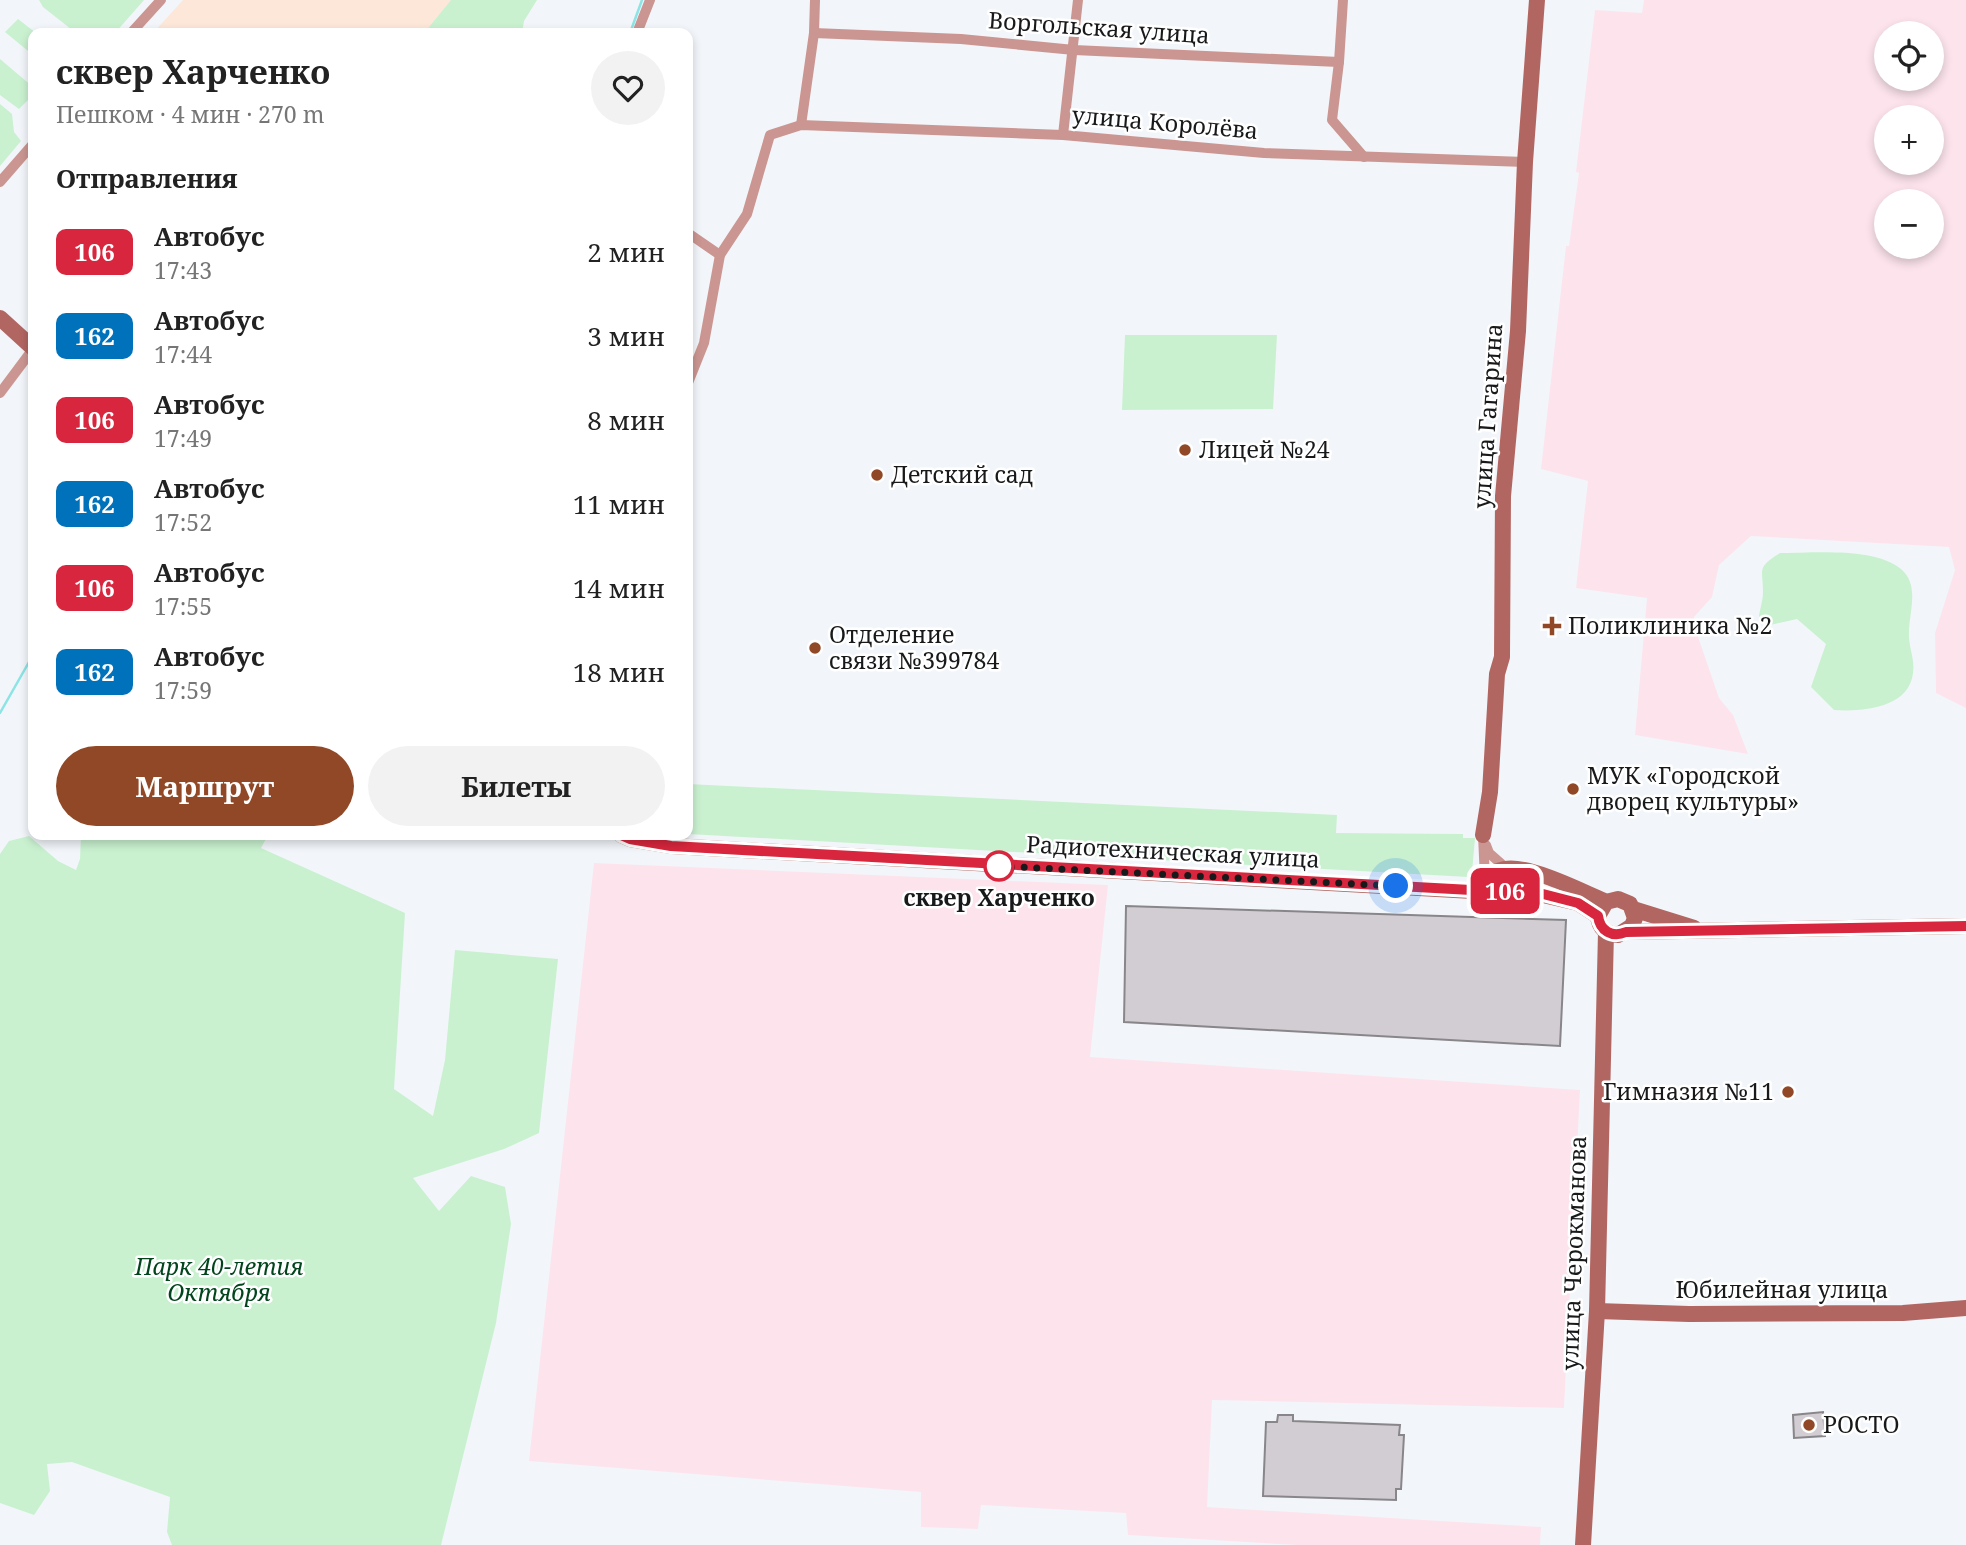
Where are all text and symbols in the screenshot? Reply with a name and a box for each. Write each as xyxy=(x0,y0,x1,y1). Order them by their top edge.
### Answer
street label: Воргольская улица xyxy=(987,3,1211,51)
map controls xyxy=(1874,21,1944,259)
button: locate xyxy=(1874,21,1944,91)
text: сквер Харченко xyxy=(56,49,330,94)
button: heart xyxy=(591,51,665,125)
text: Пешком · 4 мин · 270 m xyxy=(56,98,324,130)
street label: улица Королёва xyxy=(1071,98,1259,146)
button: + xyxy=(1874,105,1944,175)
text: Отправления xyxy=(56,160,238,196)
button: − xyxy=(1874,189,1944,259)
text: Автобус xyxy=(154,218,264,254)
text: 2 мин xyxy=(587,234,665,270)
text: 106 xyxy=(74,235,115,268)
text: 17:43 xyxy=(154,254,212,286)
text: Автобус xyxy=(154,302,264,338)
text: 3 мин xyxy=(587,318,665,354)
text: 162 xyxy=(74,319,115,352)
street label: улица Гагарина xyxy=(1465,322,1509,510)
text: 17:44 xyxy=(154,338,212,370)
text: Автобус xyxy=(154,386,264,422)
text: 8 мин xyxy=(587,402,665,438)
text: 106 xyxy=(74,403,115,436)
text: 17:49 xyxy=(154,422,212,454)
place label: Лицей №24 xyxy=(1199,433,1330,465)
marker: Лицей №24 xyxy=(1177,442,1193,458)
place label: Детский сад xyxy=(891,458,1033,490)
marker: Детский сад xyxy=(869,467,885,483)
text: Автобус xyxy=(154,470,264,506)
text: 11 мин xyxy=(573,486,665,522)
text: 162 xyxy=(74,487,115,520)
text: 17:52 xyxy=(154,506,212,538)
text: Автобус xyxy=(154,554,264,590)
text: 14 мин xyxy=(573,570,665,606)
text: 106 xyxy=(74,571,115,604)
text: 17:55 xyxy=(154,590,212,622)
place label: Поликлиника №2 xyxy=(1568,609,1772,641)
marker: Поликлиника №2 xyxy=(1542,616,1562,636)
place label: Отделение связи №399784 xyxy=(829,618,999,676)
text: Автобус xyxy=(154,638,264,674)
marker: Отделение связи №399784 xyxy=(807,640,823,656)
text: 18 мин xyxy=(573,654,665,690)
text: 162 xyxy=(74,655,115,688)
text: 17:59 xyxy=(154,674,212,706)
button: Маршрут xyxy=(56,746,354,826)
button: Билеты xyxy=(368,746,665,826)
place label: МУК «Городской дворец культуры» xyxy=(1587,759,1799,817)
marker: МУК «Городской дворец культуры» xyxy=(1565,781,1581,797)
street label: Радиотехническая улица xyxy=(1025,827,1321,875)
marker: сквер Харченко xyxy=(984,851,1014,881)
your location xyxy=(1378,868,1413,903)
line badge: 106 xyxy=(1465,868,1545,914)
text: 106 xyxy=(1485,874,1525,907)
place label: сквер Харченко xyxy=(903,881,1095,913)
place label: Гимназия №11 xyxy=(1603,1075,1774,1107)
marker: Гимназия №11 xyxy=(1780,1084,1796,1100)
street label: улица Черокманова xyxy=(1553,1135,1593,1371)
park label: Парк 40-летия Октября xyxy=(134,1250,303,1308)
street label: Юбилейная улица xyxy=(1676,1273,1888,1305)
place label: РОСТО xyxy=(1823,1408,1900,1440)
marker: РОСТО xyxy=(1801,1417,1817,1433)

